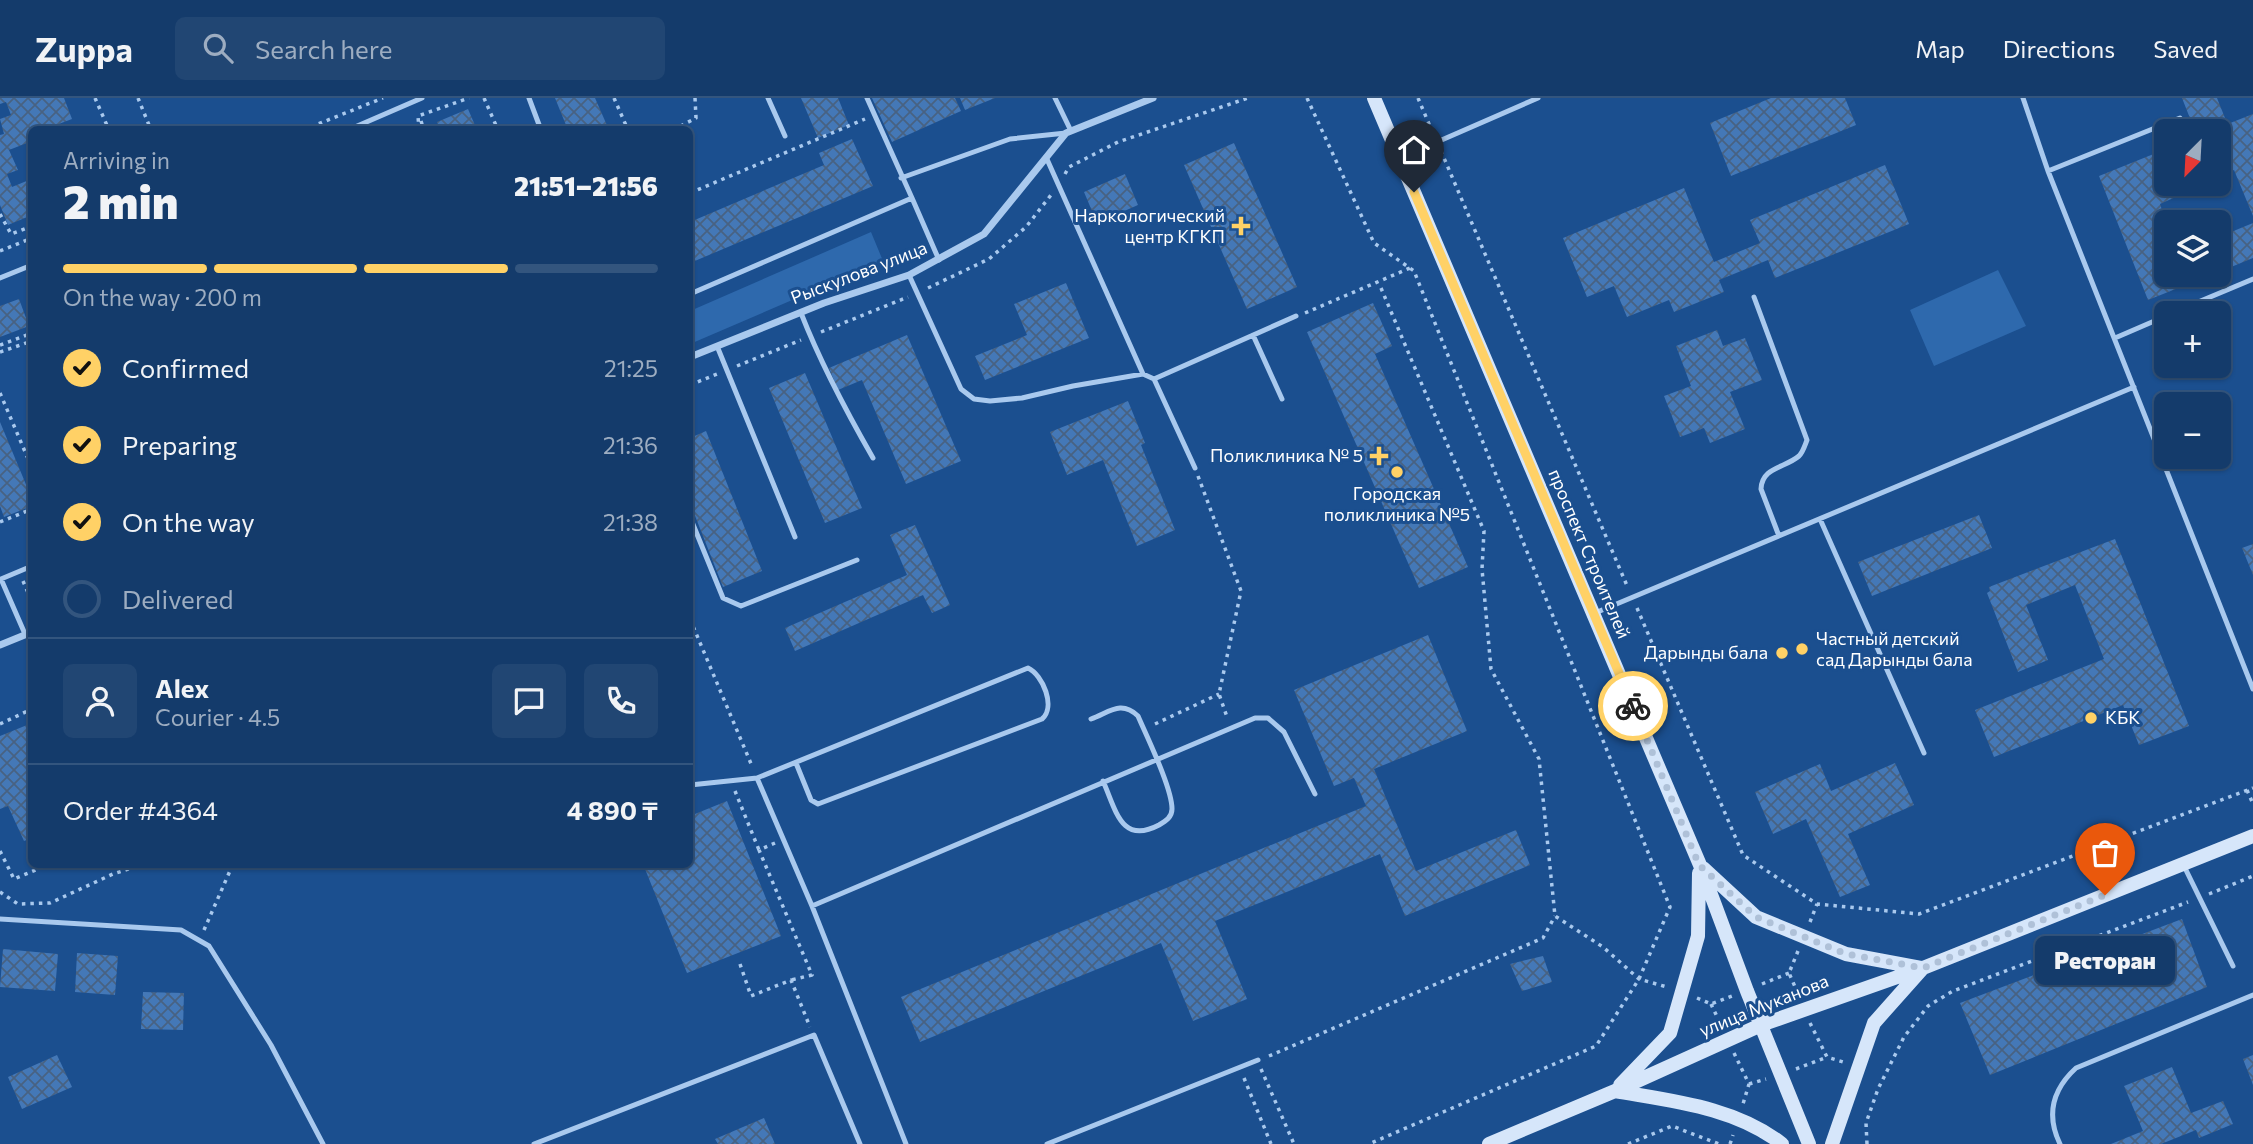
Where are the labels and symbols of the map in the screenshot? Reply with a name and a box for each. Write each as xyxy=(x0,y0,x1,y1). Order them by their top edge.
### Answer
north arrow xyxy=(2154,119,2231,196)
pin xyxy=(1384,120,1444,192)
place label: Наркологический центр КГКП xyxy=(1074,204,1225,247)
marker: Наркологический центр КГКП xyxy=(1231,216,1251,236)
street label: Рыскулова улица xyxy=(787,236,930,308)
place label: Поликлиника № 5 xyxy=(1210,444,1363,466)
marker: Поликлиника № 5 xyxy=(1369,446,1389,466)
marker: Городская поликлиника №5 xyxy=(1389,464,1405,480)
street label: проспект Строителей xyxy=(1544,466,1636,642)
place label: Городская поликлиника №5 xyxy=(1324,482,1470,525)
place label: Частный детский сад Дарынды бала xyxy=(1816,627,1972,670)
place label: Дарынды бала xyxy=(1644,641,1768,663)
marker: Частный детский сад Дарынды бала xyxy=(1794,641,1810,657)
marker: Дарынды бала xyxy=(1774,645,1790,661)
courier xyxy=(1598,671,1668,741)
place label: КБК xyxy=(2105,706,2140,728)
marker: КБК xyxy=(2083,710,2099,726)
pin xyxy=(2075,823,2135,895)
callout: Ресторан xyxy=(2035,937,2175,986)
street label: улица Муканова xyxy=(1696,969,1831,1041)

